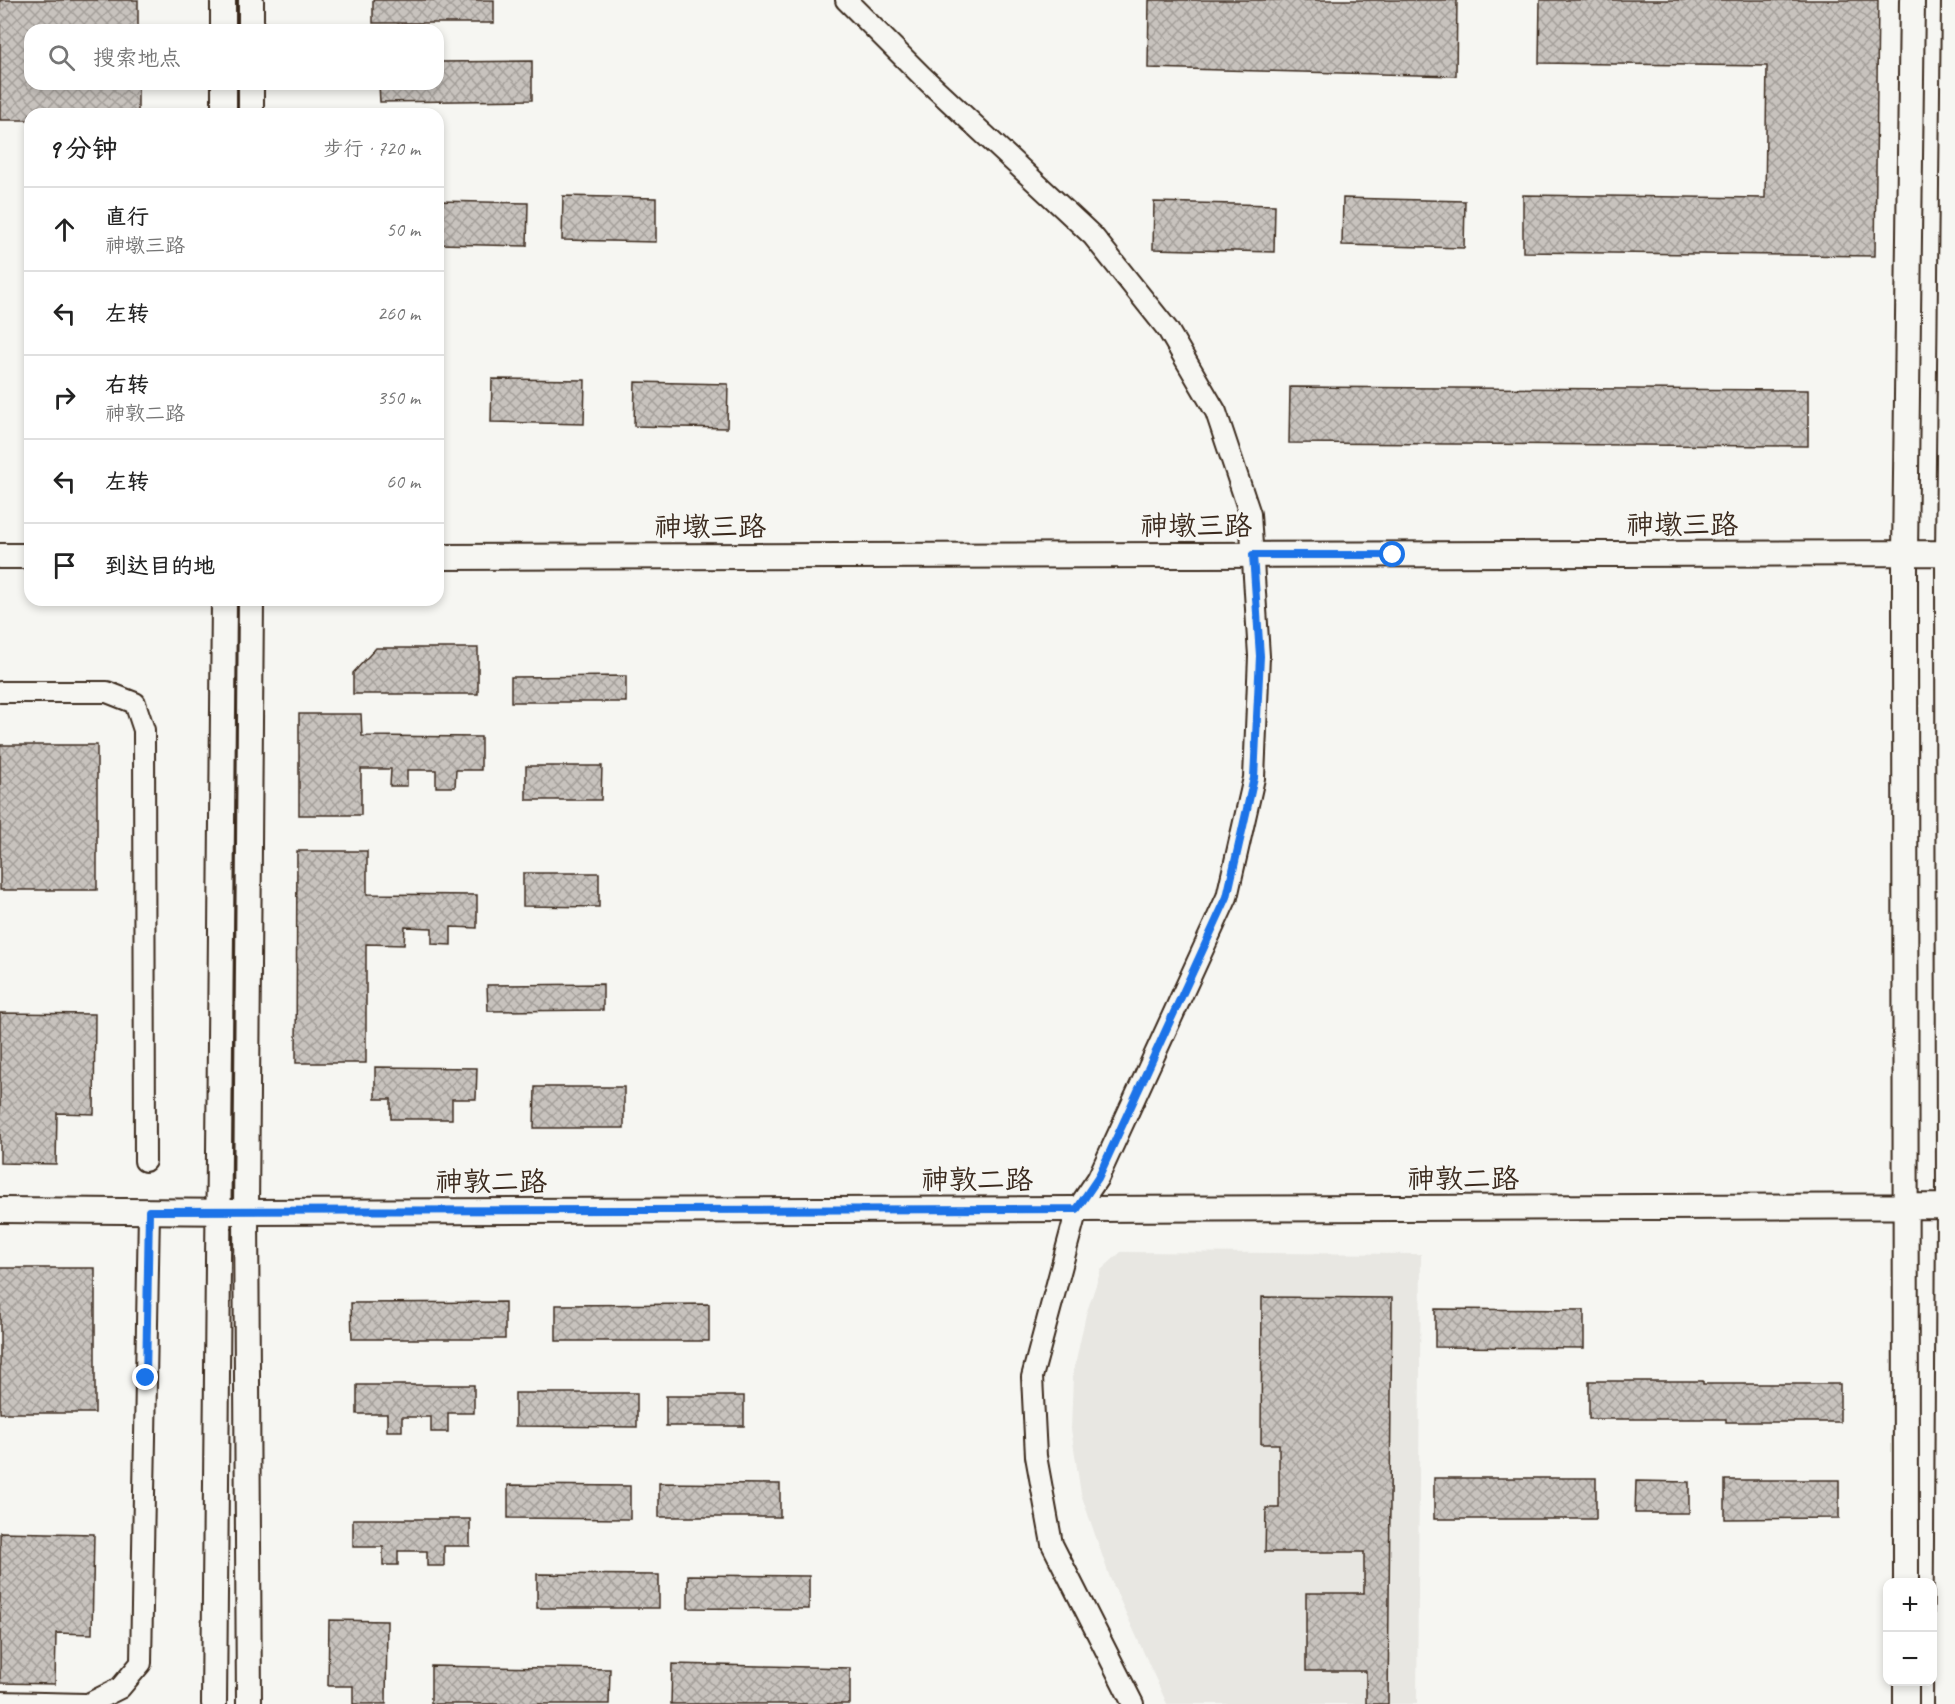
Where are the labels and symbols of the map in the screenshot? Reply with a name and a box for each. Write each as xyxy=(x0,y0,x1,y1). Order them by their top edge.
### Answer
street label: 神墩三路 xyxy=(1626,507,1738,542)
street label: 神墩三路 xyxy=(1140,508,1252,543)
street label: 神墩三路 xyxy=(654,509,766,544)
route start xyxy=(1379,541,1405,567)
street label: 神敦二路 xyxy=(1407,1161,1519,1196)
street label: 神敦二路 xyxy=(921,1162,1033,1197)
street label: 神敦二路 xyxy=(435,1164,547,1199)
route end xyxy=(132,1364,158,1390)

